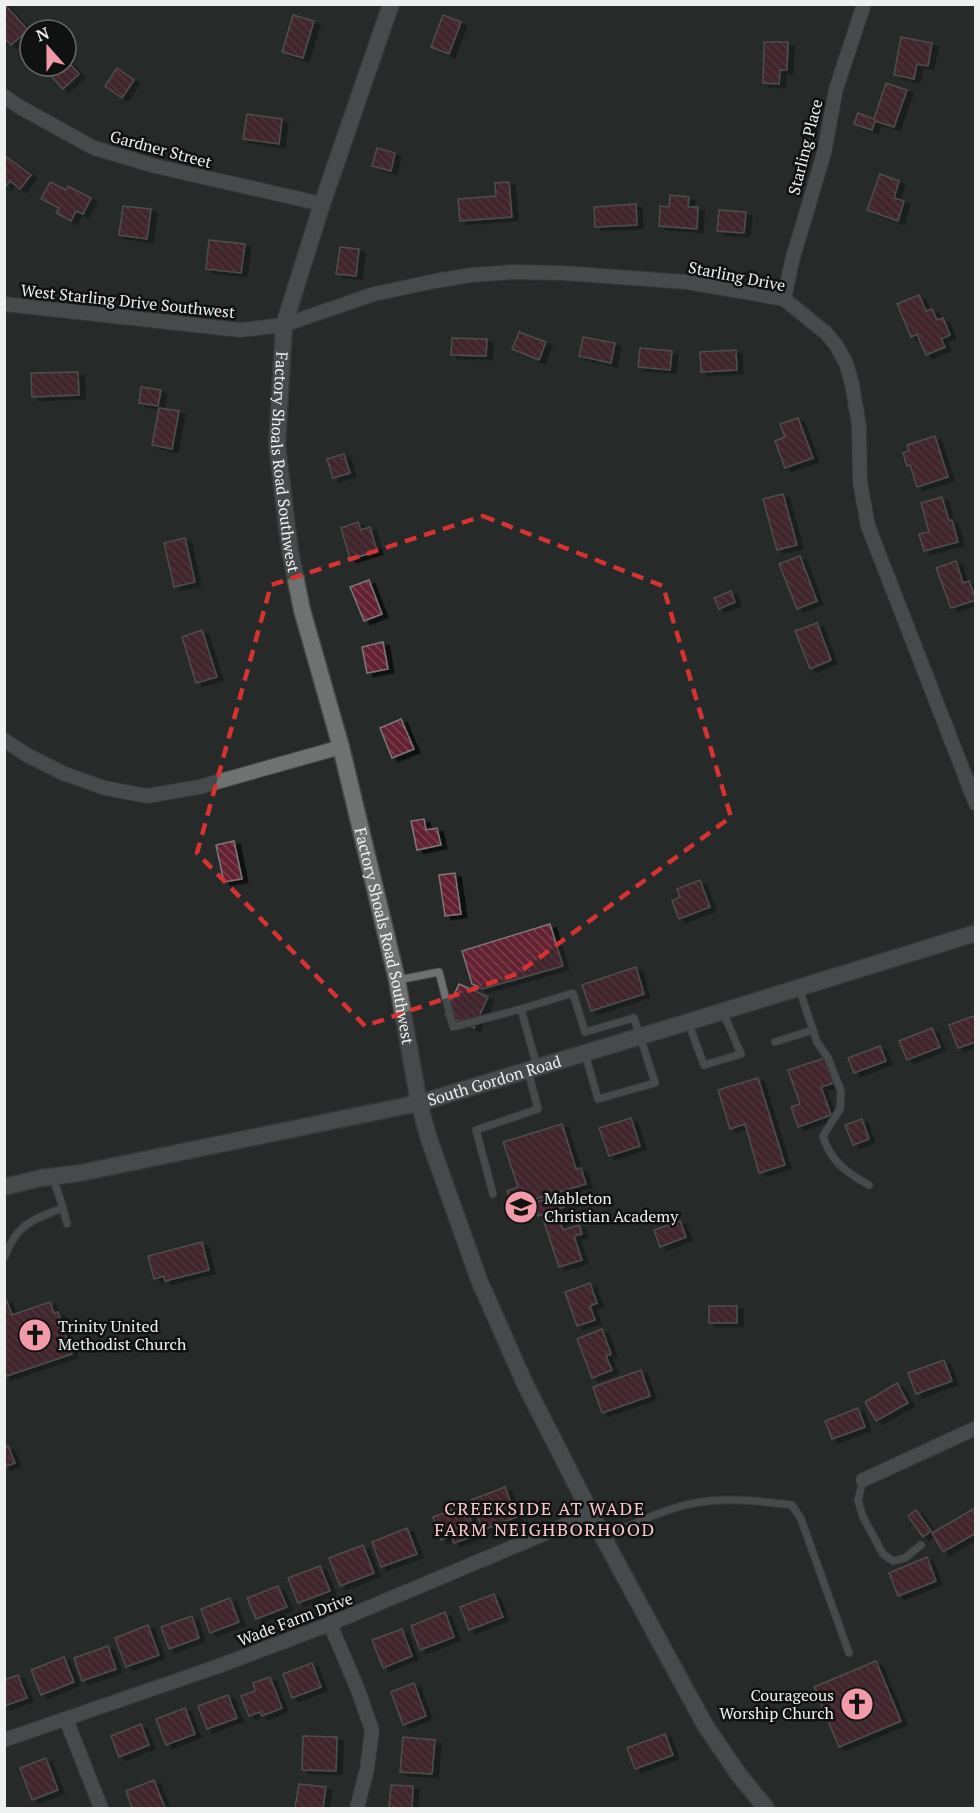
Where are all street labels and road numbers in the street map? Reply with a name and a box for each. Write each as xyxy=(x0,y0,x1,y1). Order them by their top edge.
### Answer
street label: Starling Place xyxy=(782,97,828,197)
street label: Gardner Street xyxy=(108,125,214,173)
street label: Starling Drive xyxy=(687,256,787,296)
street label: West Starling Drive Southwest xyxy=(20,279,236,323)
street label: Factory Shoals Road Southwest xyxy=(266,351,305,574)
street label: Factory Shoals Road Southwest xyxy=(350,825,419,1046)
street label: South Gordon Road xyxy=(425,1050,564,1111)
street label: Wade Farm Drive xyxy=(234,1587,356,1651)

